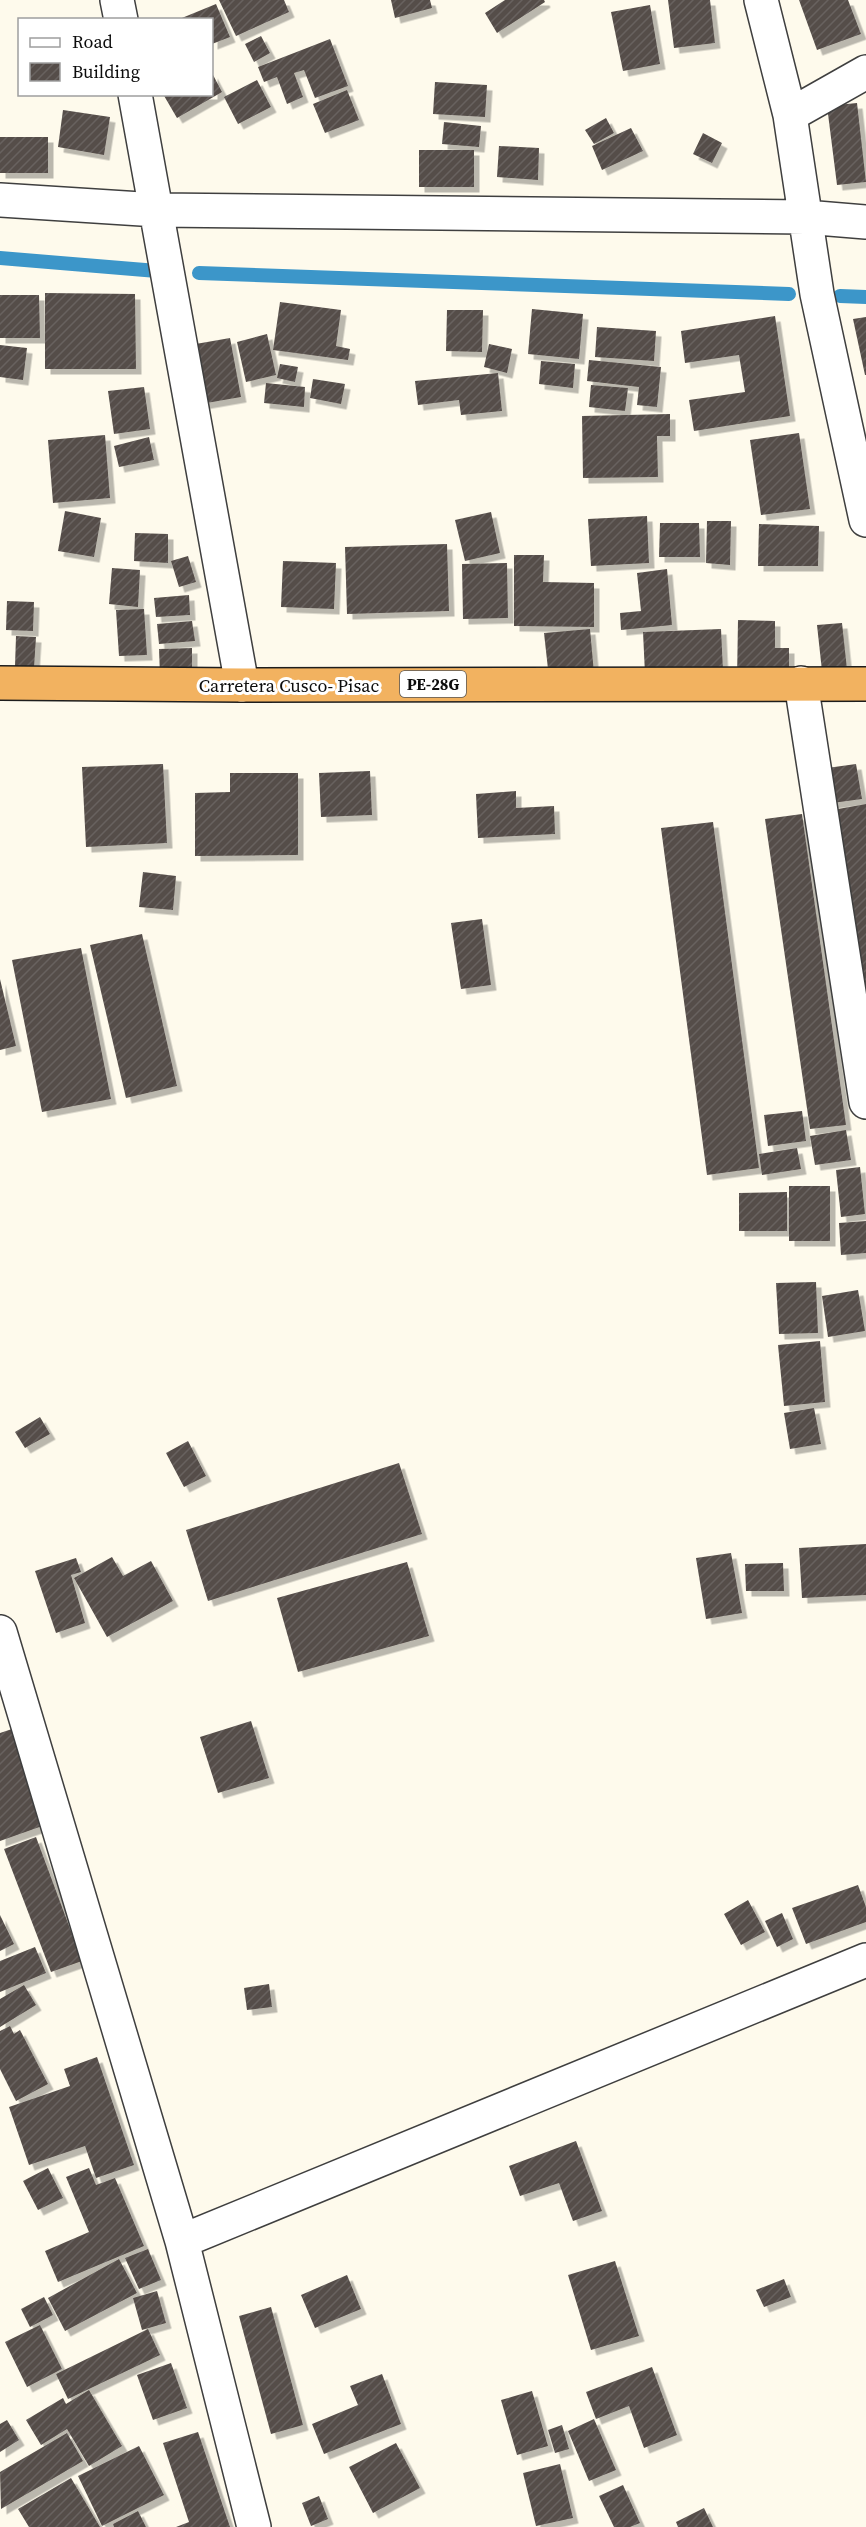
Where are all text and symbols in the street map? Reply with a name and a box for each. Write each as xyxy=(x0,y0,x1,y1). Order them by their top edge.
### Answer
legend xyxy=(18,18,213,96)
text: Road xyxy=(72,29,113,54)
text: Building xyxy=(72,59,140,84)
road number: PE-28G xyxy=(400,671,466,697)
street label: Carretera Cusco- Pisac xyxy=(199,673,379,698)

